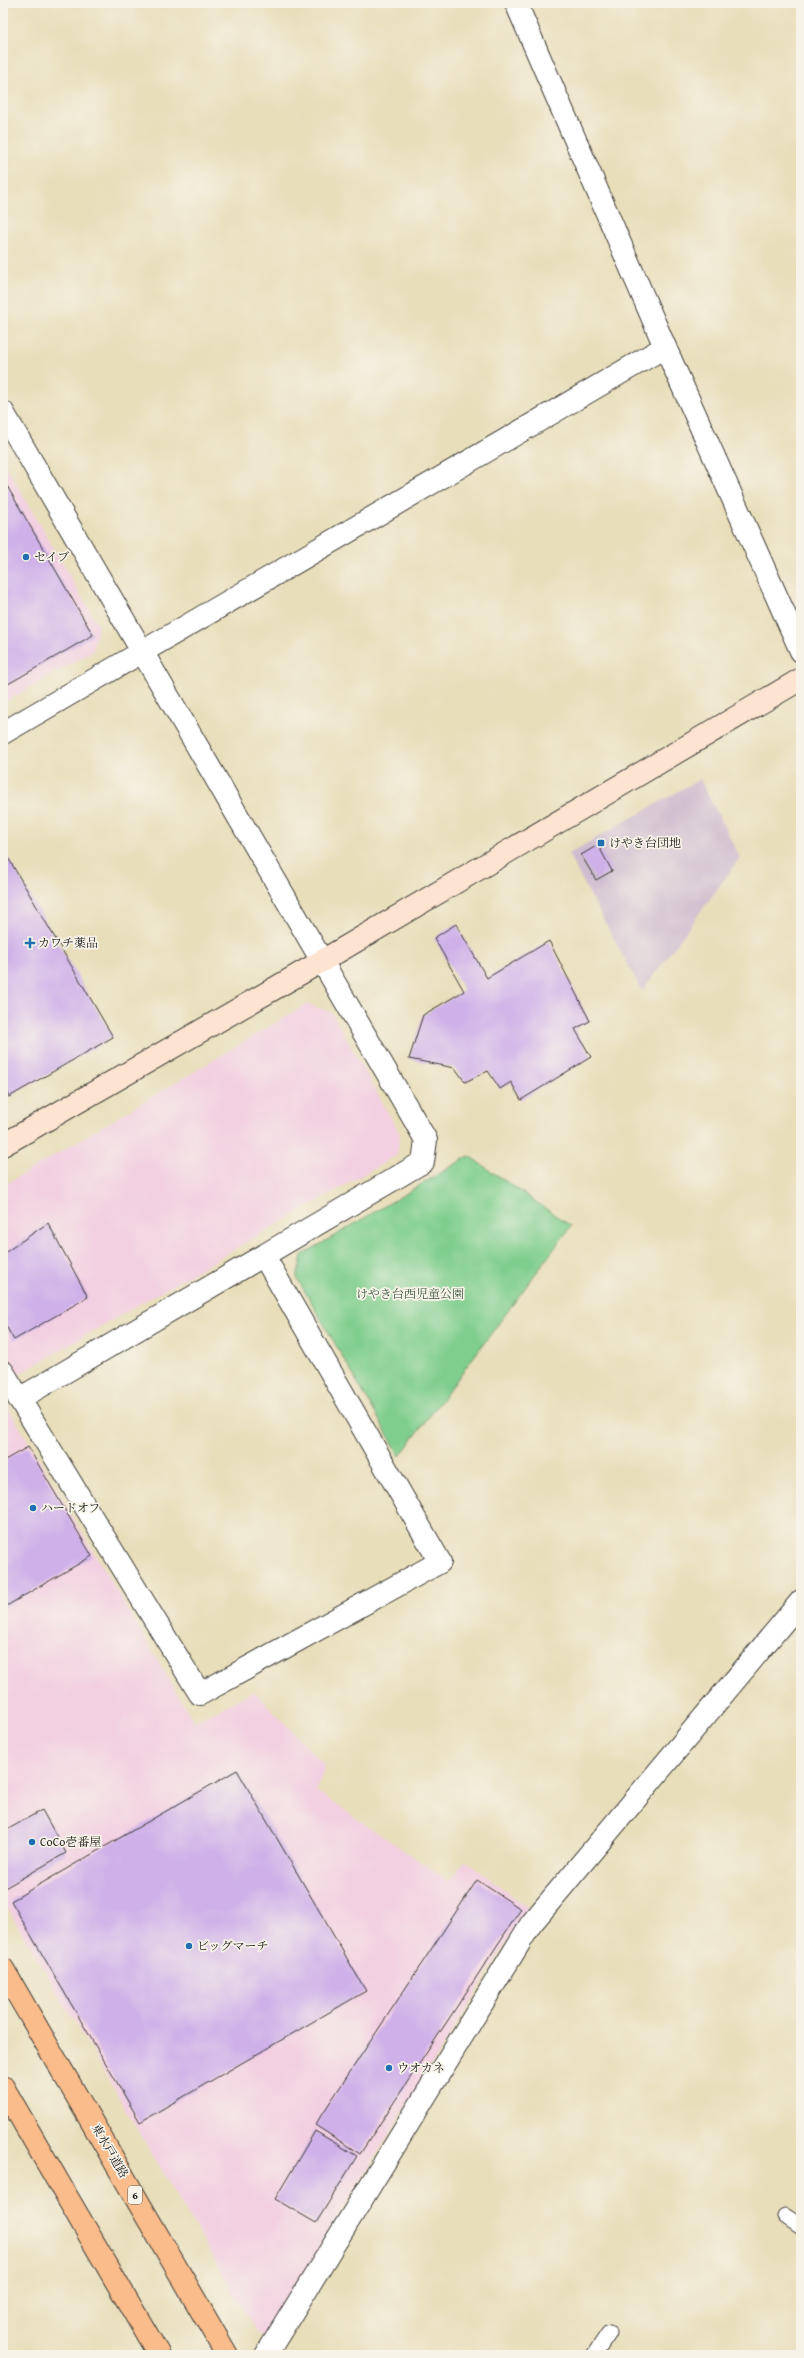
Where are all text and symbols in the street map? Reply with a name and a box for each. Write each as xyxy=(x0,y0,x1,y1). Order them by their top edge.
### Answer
place label: セイブ xyxy=(34,548,69,565)
marker: セイブ xyxy=(21,552,31,562)
place label: けやき台団地 xyxy=(609,834,681,851)
marker: けやき台団地 xyxy=(596,838,606,848)
place label: カワチ薬品 xyxy=(38,934,98,951)
marker: カワチ薬品 xyxy=(25,938,35,948)
park label: けやき台西児童公園 xyxy=(356,1285,464,1302)
place label: ハードオフ xyxy=(41,1499,100,1516)
marker: ハードオフ xyxy=(28,1503,38,1513)
place label: CoCo壱番屋 xyxy=(40,1833,101,1850)
marker: CoCo壱番屋 xyxy=(27,1837,37,1847)
place label: ビッグマーチ xyxy=(197,1937,269,1954)
marker: ビッグマーチ xyxy=(184,1941,194,1951)
place label: ウオカネ xyxy=(397,2059,445,2076)
marker: ウオカネ xyxy=(384,2063,394,2073)
street label: 東水戸道路 xyxy=(88,2121,133,2181)
road number: 6 xyxy=(128,2186,142,2204)

